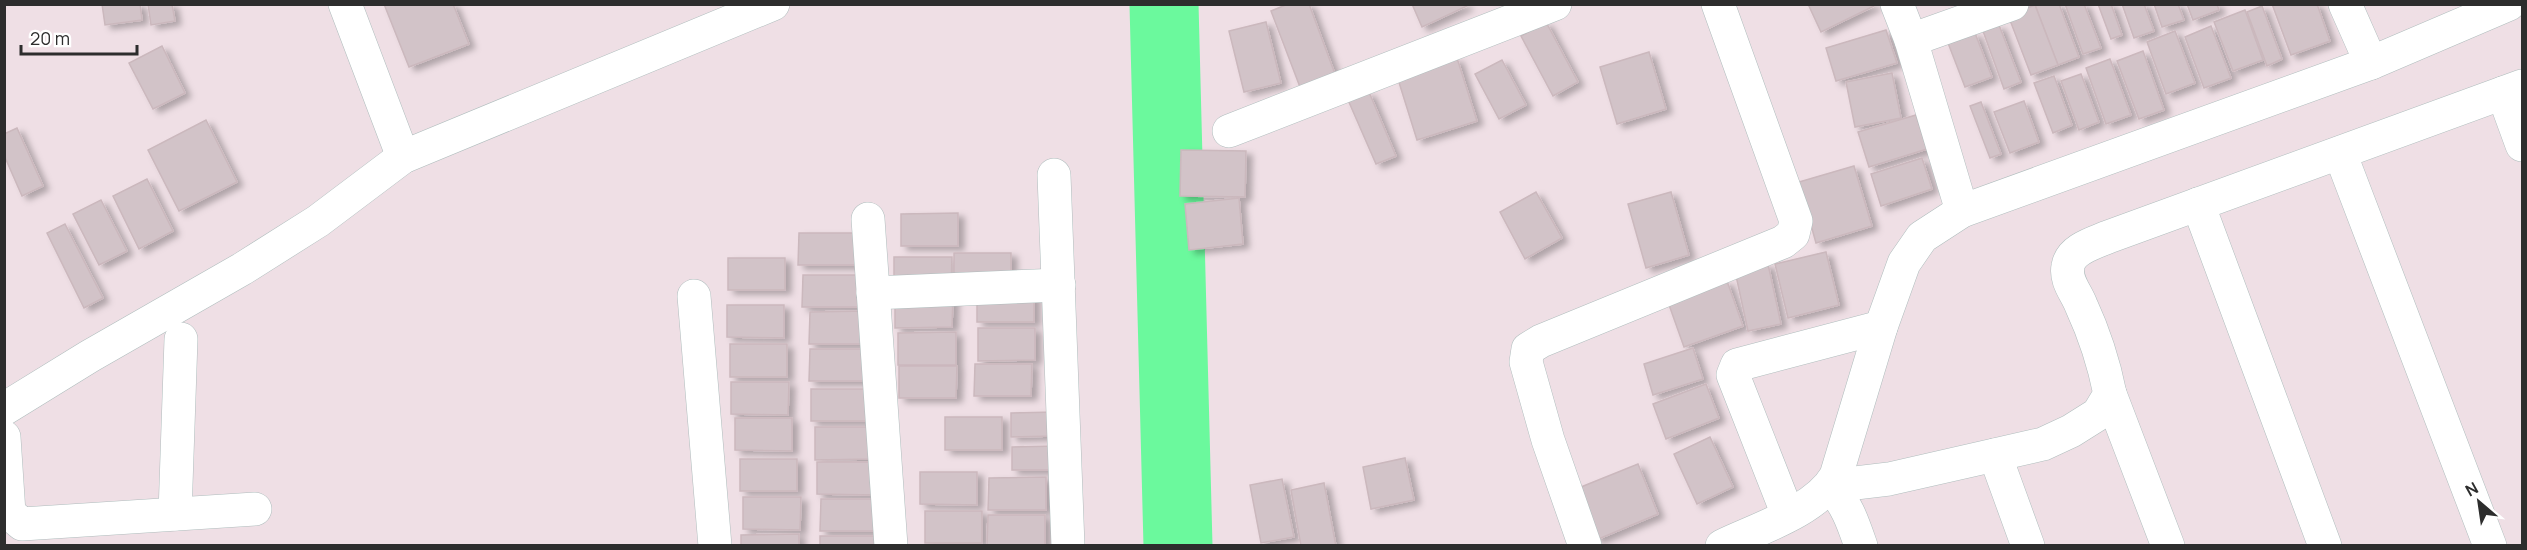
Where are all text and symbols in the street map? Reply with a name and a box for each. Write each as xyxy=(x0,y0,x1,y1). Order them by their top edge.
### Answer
scale bar xyxy=(21,18,136,56)
text: 20 m xyxy=(30,26,70,50)
north arrow xyxy=(2449,472,2509,532)
text: N xyxy=(2461,476,2482,501)

